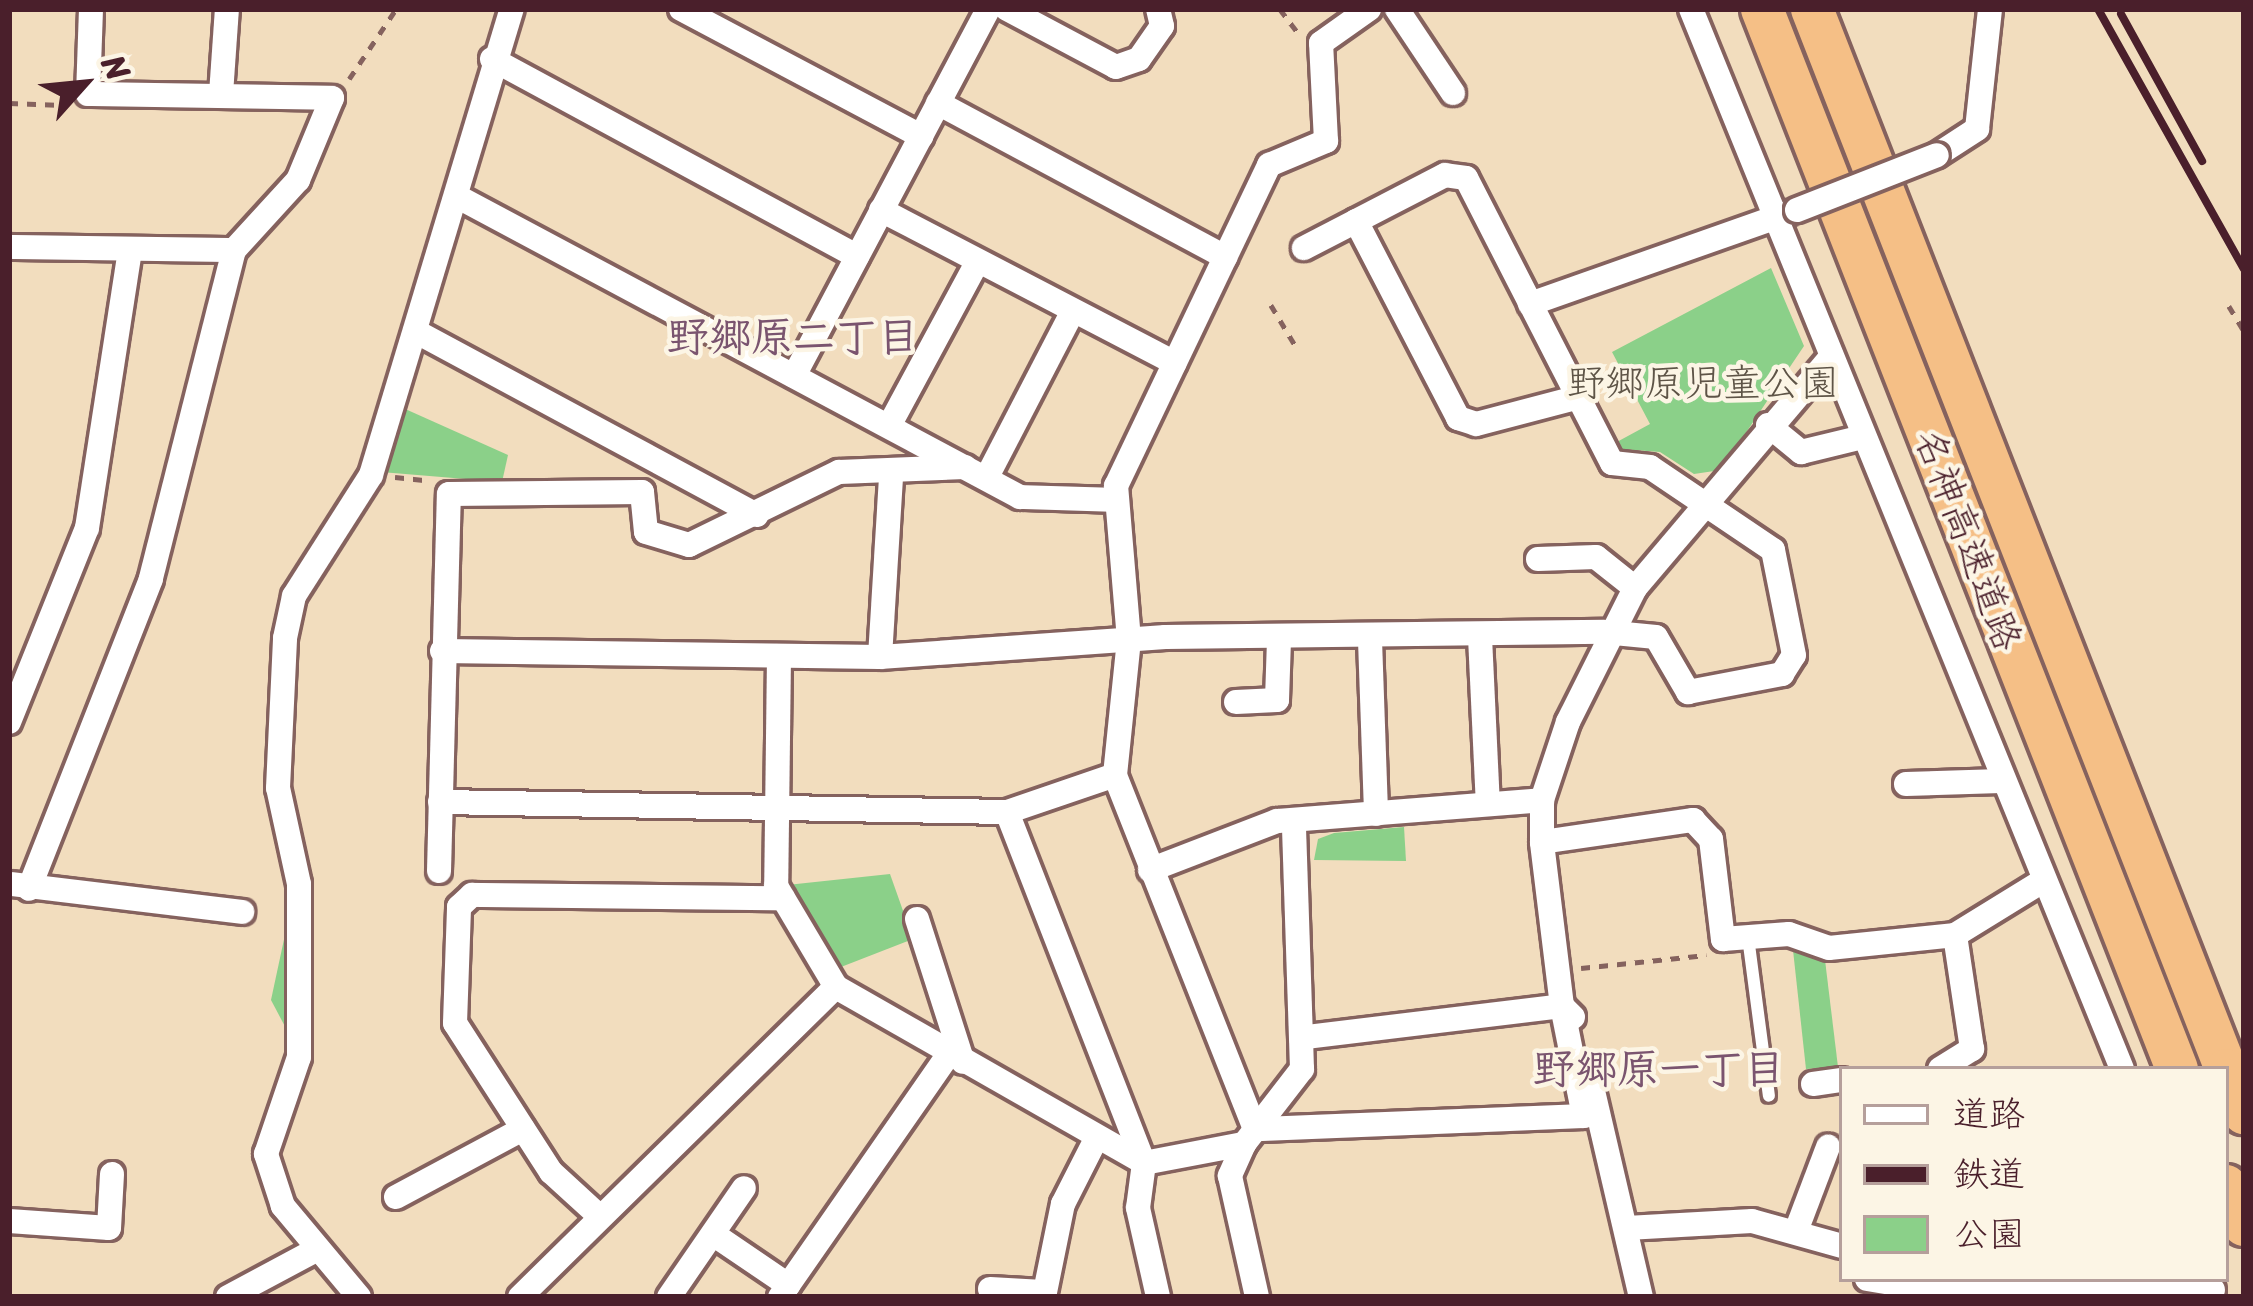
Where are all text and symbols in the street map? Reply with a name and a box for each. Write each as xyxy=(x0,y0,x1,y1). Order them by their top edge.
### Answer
north arrow xyxy=(24,24,144,144)
text: N xyxy=(85,44,147,91)
district label: 野郷原二丁目 xyxy=(667,312,919,362)
park label: 野郷原児童公園 xyxy=(1567,360,1839,406)
street label: 名神高速道路 xyxy=(1904,422,2032,658)
district label: 野郷原一丁目 xyxy=(1533,1044,1785,1094)
legend xyxy=(1839,1066,2229,1282)
text: 道路 xyxy=(1953,1082,2025,1146)
text: 鉄道 xyxy=(1953,1142,2025,1206)
text: 公園 xyxy=(1953,1202,2025,1266)

